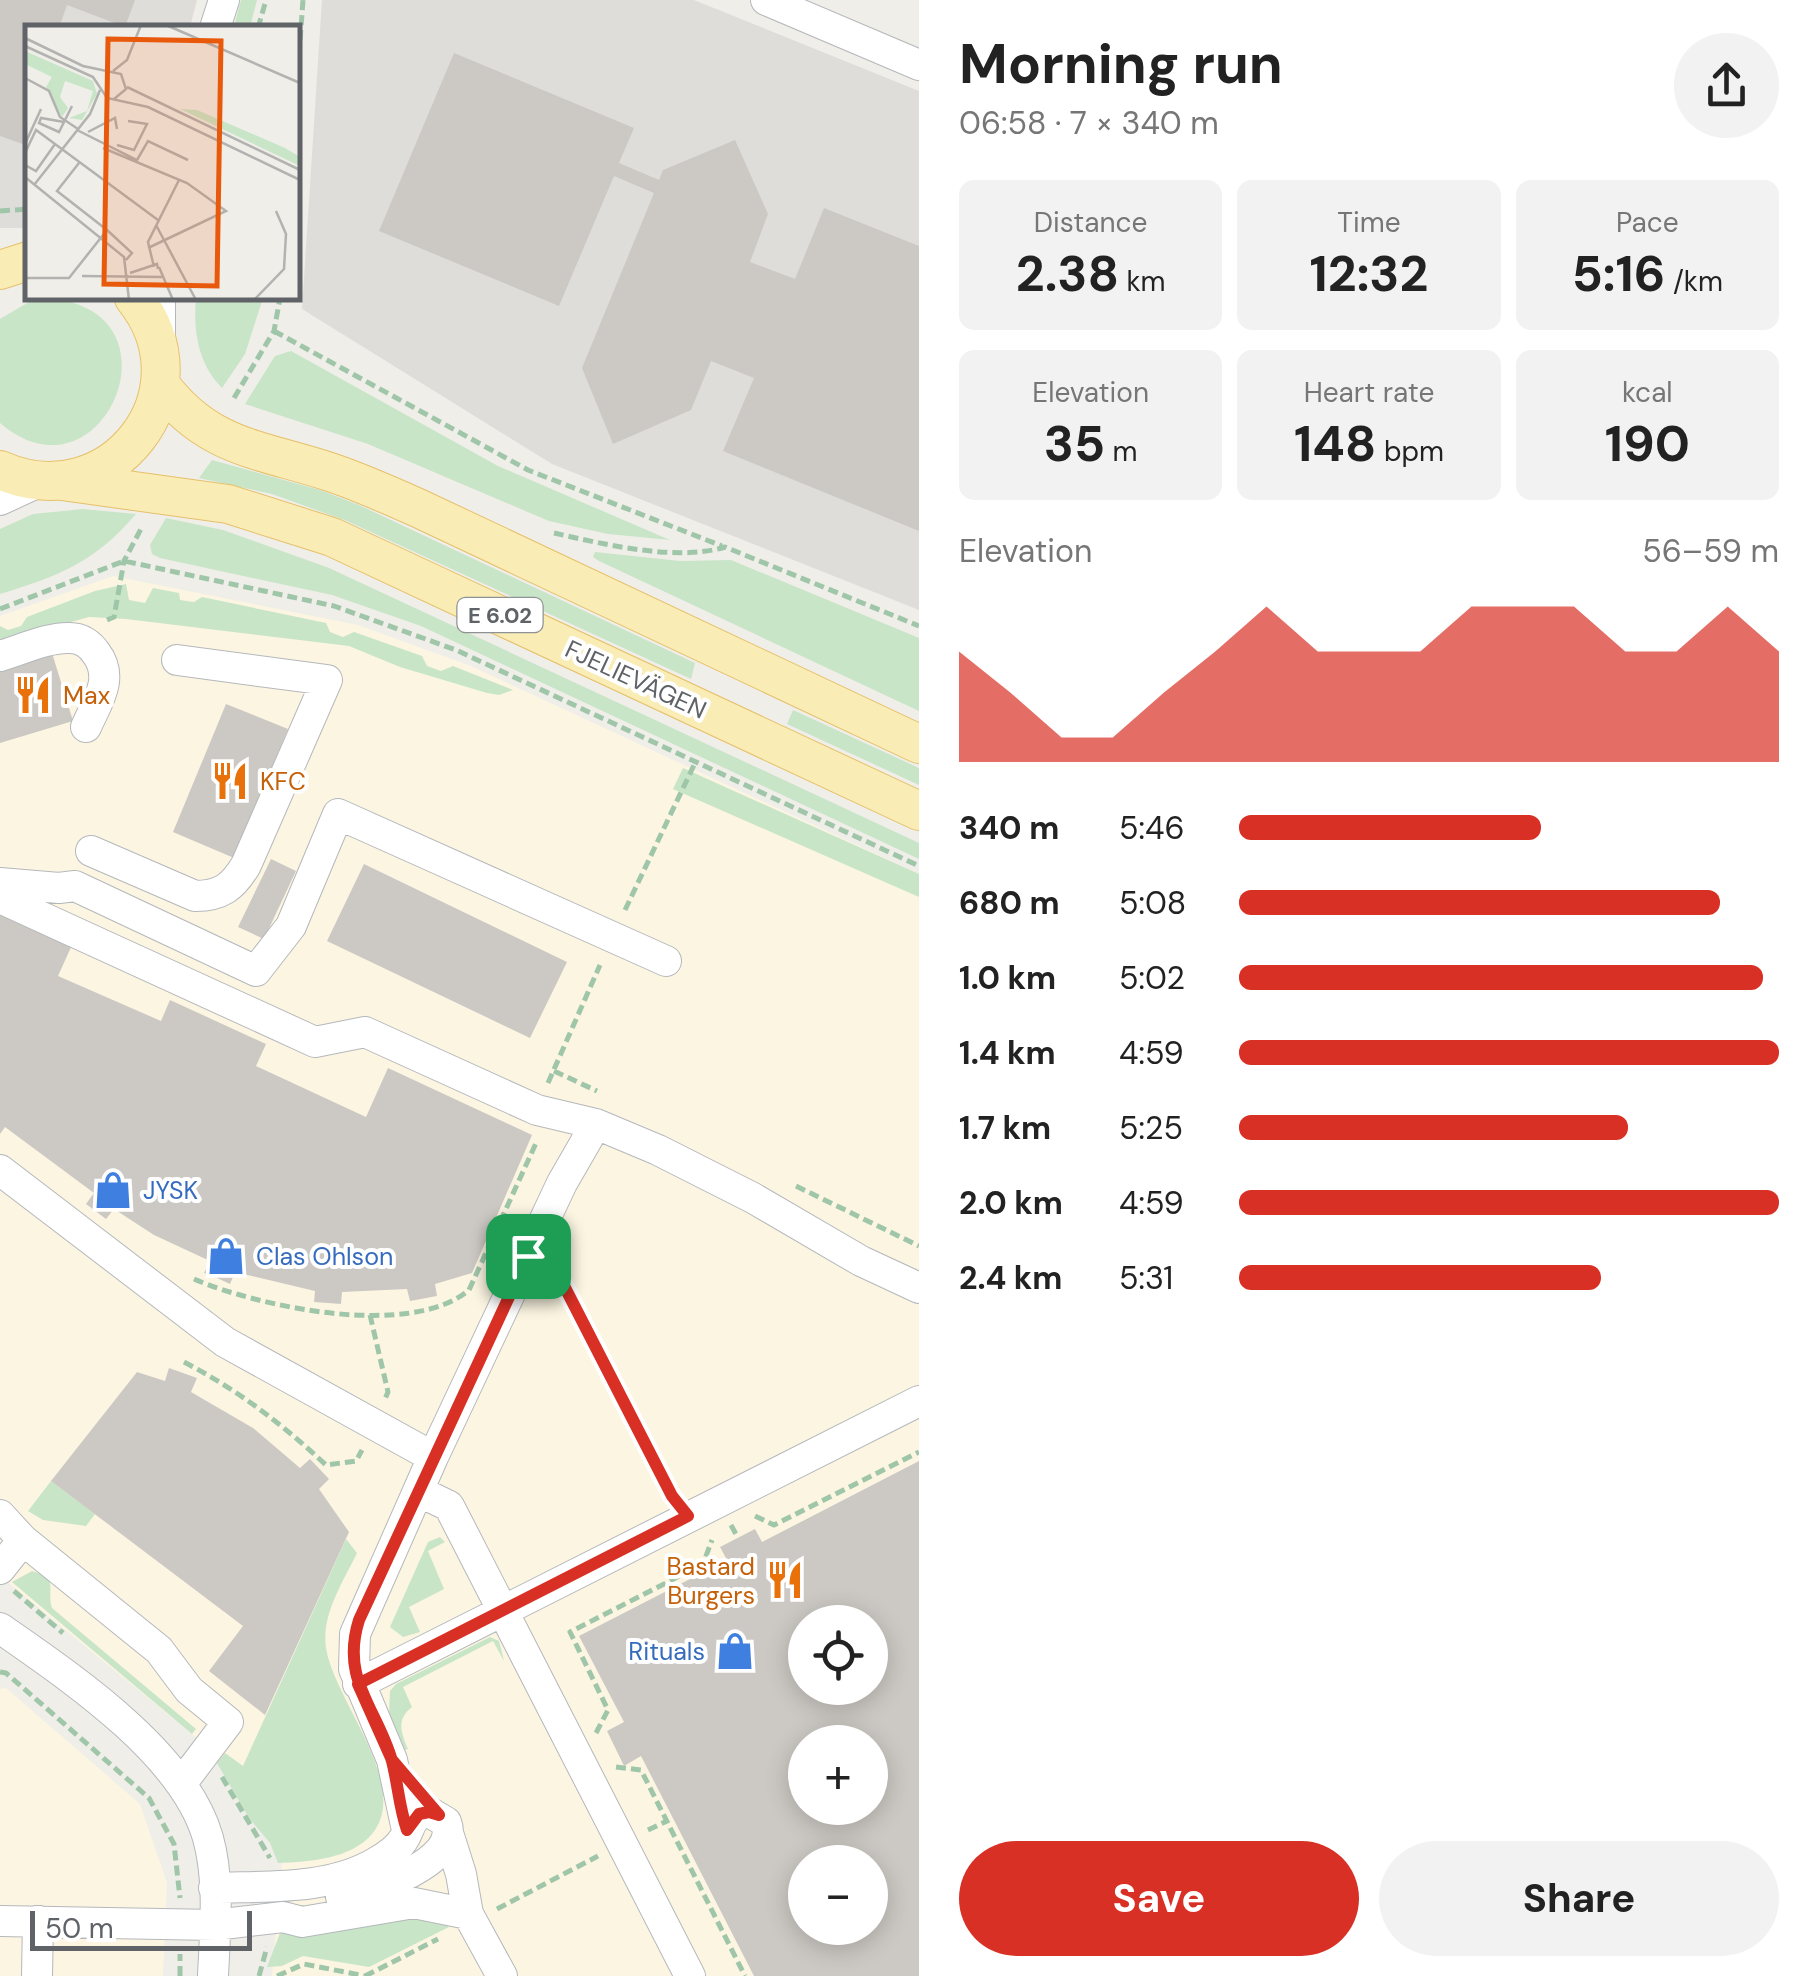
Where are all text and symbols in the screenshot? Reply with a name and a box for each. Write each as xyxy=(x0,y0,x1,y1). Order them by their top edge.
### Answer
inset map xyxy=(25,25,300,300)
text: Morning run xyxy=(959,28,1283,100)
button: share xyxy=(1674,33,1779,138)
text: 06:58 · 7 × 340 m xyxy=(959,102,1219,144)
text: Distance xyxy=(1034,204,1147,241)
text: Time xyxy=(1337,204,1401,241)
text: Pace xyxy=(1616,204,1679,241)
text: 2.38 xyxy=(1016,241,1119,307)
text: 12:32 xyxy=(1310,241,1428,307)
text: 5:16 xyxy=(1572,241,1665,307)
text: km xyxy=(1119,263,1166,300)
text: /km xyxy=(1665,263,1723,300)
text: Elevation xyxy=(1032,374,1149,411)
text: Heart rate xyxy=(1304,374,1434,411)
text: kcal xyxy=(1622,374,1673,411)
text: 35 xyxy=(1044,411,1105,477)
text: 148 xyxy=(1294,411,1376,477)
text: 190 xyxy=(1605,411,1690,477)
text: m xyxy=(1105,433,1137,470)
text: bpm xyxy=(1376,433,1444,470)
text: Elevation xyxy=(959,530,1092,572)
text: 56–59 m xyxy=(1642,530,1779,572)
road number: E 6.02 xyxy=(458,598,542,632)
street label: FJELIEVÄGEN xyxy=(560,632,712,727)
restaurant icon: Max xyxy=(12,674,54,716)
place label: Max xyxy=(63,679,110,712)
restaurant icon: KFC xyxy=(209,760,251,802)
place label: KFC xyxy=(260,765,306,798)
text: 340 m xyxy=(959,807,1059,849)
text: 5:46 xyxy=(1119,807,1185,849)
text: 680 m xyxy=(959,882,1060,924)
text: 5:08 xyxy=(1119,882,1186,924)
text: 1.0 km xyxy=(959,957,1056,999)
text: 5:02 xyxy=(1119,957,1185,999)
text: 1.4 km xyxy=(959,1032,1056,1074)
text: 4:59 xyxy=(1119,1032,1184,1074)
text: 1.7 km xyxy=(959,1107,1051,1149)
text: 5:25 xyxy=(1119,1107,1183,1149)
shop icon: JYSK xyxy=(92,1169,134,1211)
place label: JYSK xyxy=(143,1174,199,1207)
text: 2.0 km xyxy=(959,1182,1063,1224)
text: 4:59 xyxy=(1119,1182,1184,1224)
pin xyxy=(486,1214,571,1299)
icon: arrive xyxy=(501,1229,556,1284)
shop icon: Clas Ohlson xyxy=(205,1235,247,1277)
place label: Clas Ohlson xyxy=(256,1240,393,1273)
text: 2.4 km xyxy=(959,1257,1062,1299)
text: 5:31 xyxy=(1119,1257,1173,1299)
place label: Bastard Burgers xyxy=(666,1550,755,1612)
restaurant icon: Bastard Burgers xyxy=(764,1559,806,1601)
map controls xyxy=(788,1605,888,1945)
button: locate xyxy=(788,1605,888,1705)
shop icon: Rituals xyxy=(714,1630,756,1672)
place label: Rituals xyxy=(628,1635,705,1668)
button: + xyxy=(788,1725,888,1825)
button: Save xyxy=(959,1841,1359,1956)
button: Share xyxy=(1379,1841,1779,1956)
button: − xyxy=(788,1845,888,1945)
scale bar xyxy=(30,1906,252,1950)
text: 50 m xyxy=(45,1910,114,1947)

